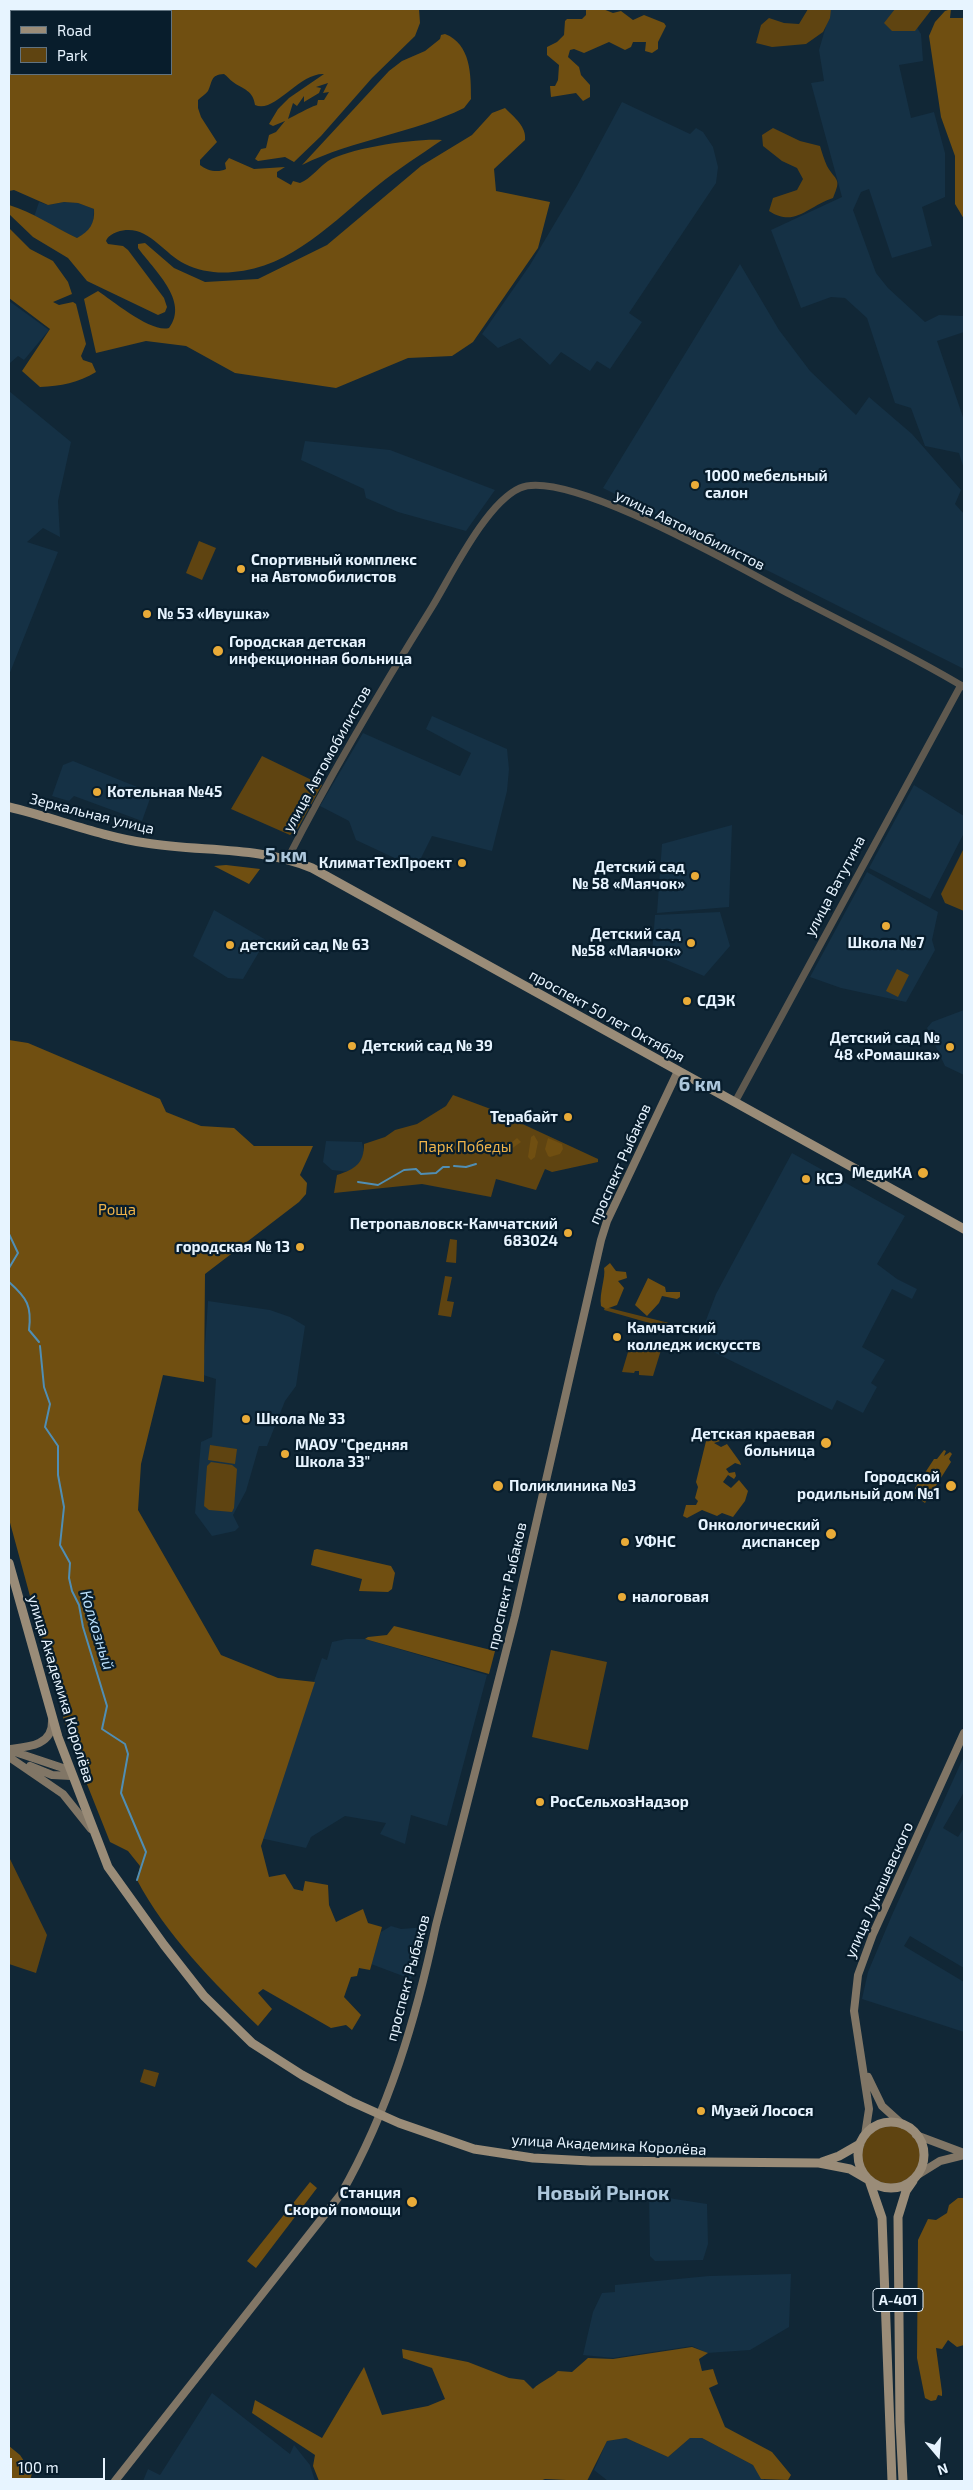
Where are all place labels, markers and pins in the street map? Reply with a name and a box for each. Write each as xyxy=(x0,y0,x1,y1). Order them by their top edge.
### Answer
place label: 1000 мебельный салон xyxy=(705,467,828,502)
marker: 1000 мебельный салон xyxy=(689,479,701,491)
place label: Спортивный комплекс на Автомобилистов xyxy=(251,551,417,586)
marker: Спортивный комплекс на Автомобилистов xyxy=(235,563,247,575)
place label: № 53 «Ивушка» xyxy=(157,605,270,623)
marker: № 53 «Ивушка» xyxy=(141,608,153,620)
place label: Городская детская инфекционная больница xyxy=(229,633,412,668)
marker: Городская детская инфекционная больница xyxy=(211,644,225,658)
place label: Котельная №45 xyxy=(107,783,222,801)
marker: Котельная №45 xyxy=(91,786,103,798)
place label: КлиматТехПроект xyxy=(319,854,452,872)
marker: КлиматТехПроект xyxy=(456,857,468,869)
place label: Детский сад № 58 «Маячок» xyxy=(572,858,685,893)
marker: Детский сад № 58 «Маячок» xyxy=(689,870,701,882)
marker: Школа №7 xyxy=(880,920,892,932)
place label: Детский сад №58 «Маячок» xyxy=(571,925,681,960)
place label: Школа №7 xyxy=(847,934,925,952)
place label: детский сад № 63 xyxy=(240,936,369,954)
marker: Детский сад №58 «Маячок» xyxy=(685,937,697,949)
marker: детский сад № 63 xyxy=(224,939,236,951)
place label: СДЭК xyxy=(697,992,735,1010)
marker: СДЭК xyxy=(681,995,693,1007)
place label: Детский сад № 48 «Ромашка» xyxy=(830,1029,940,1064)
place label: Детский сад № 39 xyxy=(362,1037,493,1055)
marker: Детский сад № 39 xyxy=(346,1040,358,1052)
marker: Детский сад № 48 «Ромашка» xyxy=(944,1041,956,1053)
place label: Терабайт xyxy=(490,1108,558,1126)
marker: Терабайт xyxy=(562,1111,574,1123)
place label: МедиКА xyxy=(852,1164,912,1182)
marker: МедиКА xyxy=(916,1166,930,1180)
place label: КСЭ xyxy=(816,1170,843,1188)
marker: КСЭ xyxy=(800,1173,812,1185)
place label: Петропавловск-Камчатский 683024 xyxy=(350,1215,558,1250)
marker: Петропавловск-Камчатский 683024 xyxy=(562,1227,574,1239)
place label: городская № 13 xyxy=(176,1238,290,1256)
marker: городская № 13 xyxy=(294,1241,306,1253)
place label: Камчатский колледж искусств xyxy=(627,1319,761,1354)
marker: Камчатский колледж искусств xyxy=(611,1331,623,1343)
place label: Школа № 33 xyxy=(256,1410,345,1428)
marker: Школа № 33 xyxy=(240,1413,252,1425)
place label: Детская краевая больница xyxy=(691,1425,815,1460)
place label: МАОУ "Средняя Школа 33" xyxy=(295,1436,408,1471)
marker: Детская краевая больница xyxy=(819,1436,833,1450)
marker: МАОУ "Средняя Школа 33" xyxy=(279,1448,291,1460)
place label: Городской родильный дом №1 xyxy=(797,1468,940,1503)
place label: Поликлиника №3 xyxy=(509,1477,636,1495)
marker: Поликлиника №3 xyxy=(491,1479,505,1493)
marker: Городской родильный дом №1 xyxy=(944,1479,958,1493)
place label: Онкологический диспансер xyxy=(698,1516,820,1551)
marker: Онкологический диспансер xyxy=(824,1527,838,1541)
place label: УФНС xyxy=(635,1533,676,1551)
marker: УФНС xyxy=(619,1536,631,1548)
place label: налоговая xyxy=(632,1588,709,1606)
marker: налоговая xyxy=(616,1591,628,1603)
place label: РосСельхозНадзор xyxy=(550,1793,689,1811)
marker: РосСельхозНадзор xyxy=(534,1796,546,1808)
place label: Музей Лосося xyxy=(711,2102,814,2120)
marker: Музей Лосося xyxy=(695,2105,707,2117)
place label: Станция Скорой помощи xyxy=(284,2184,401,2219)
marker: Станция Скорой помощи xyxy=(405,2195,419,2209)

